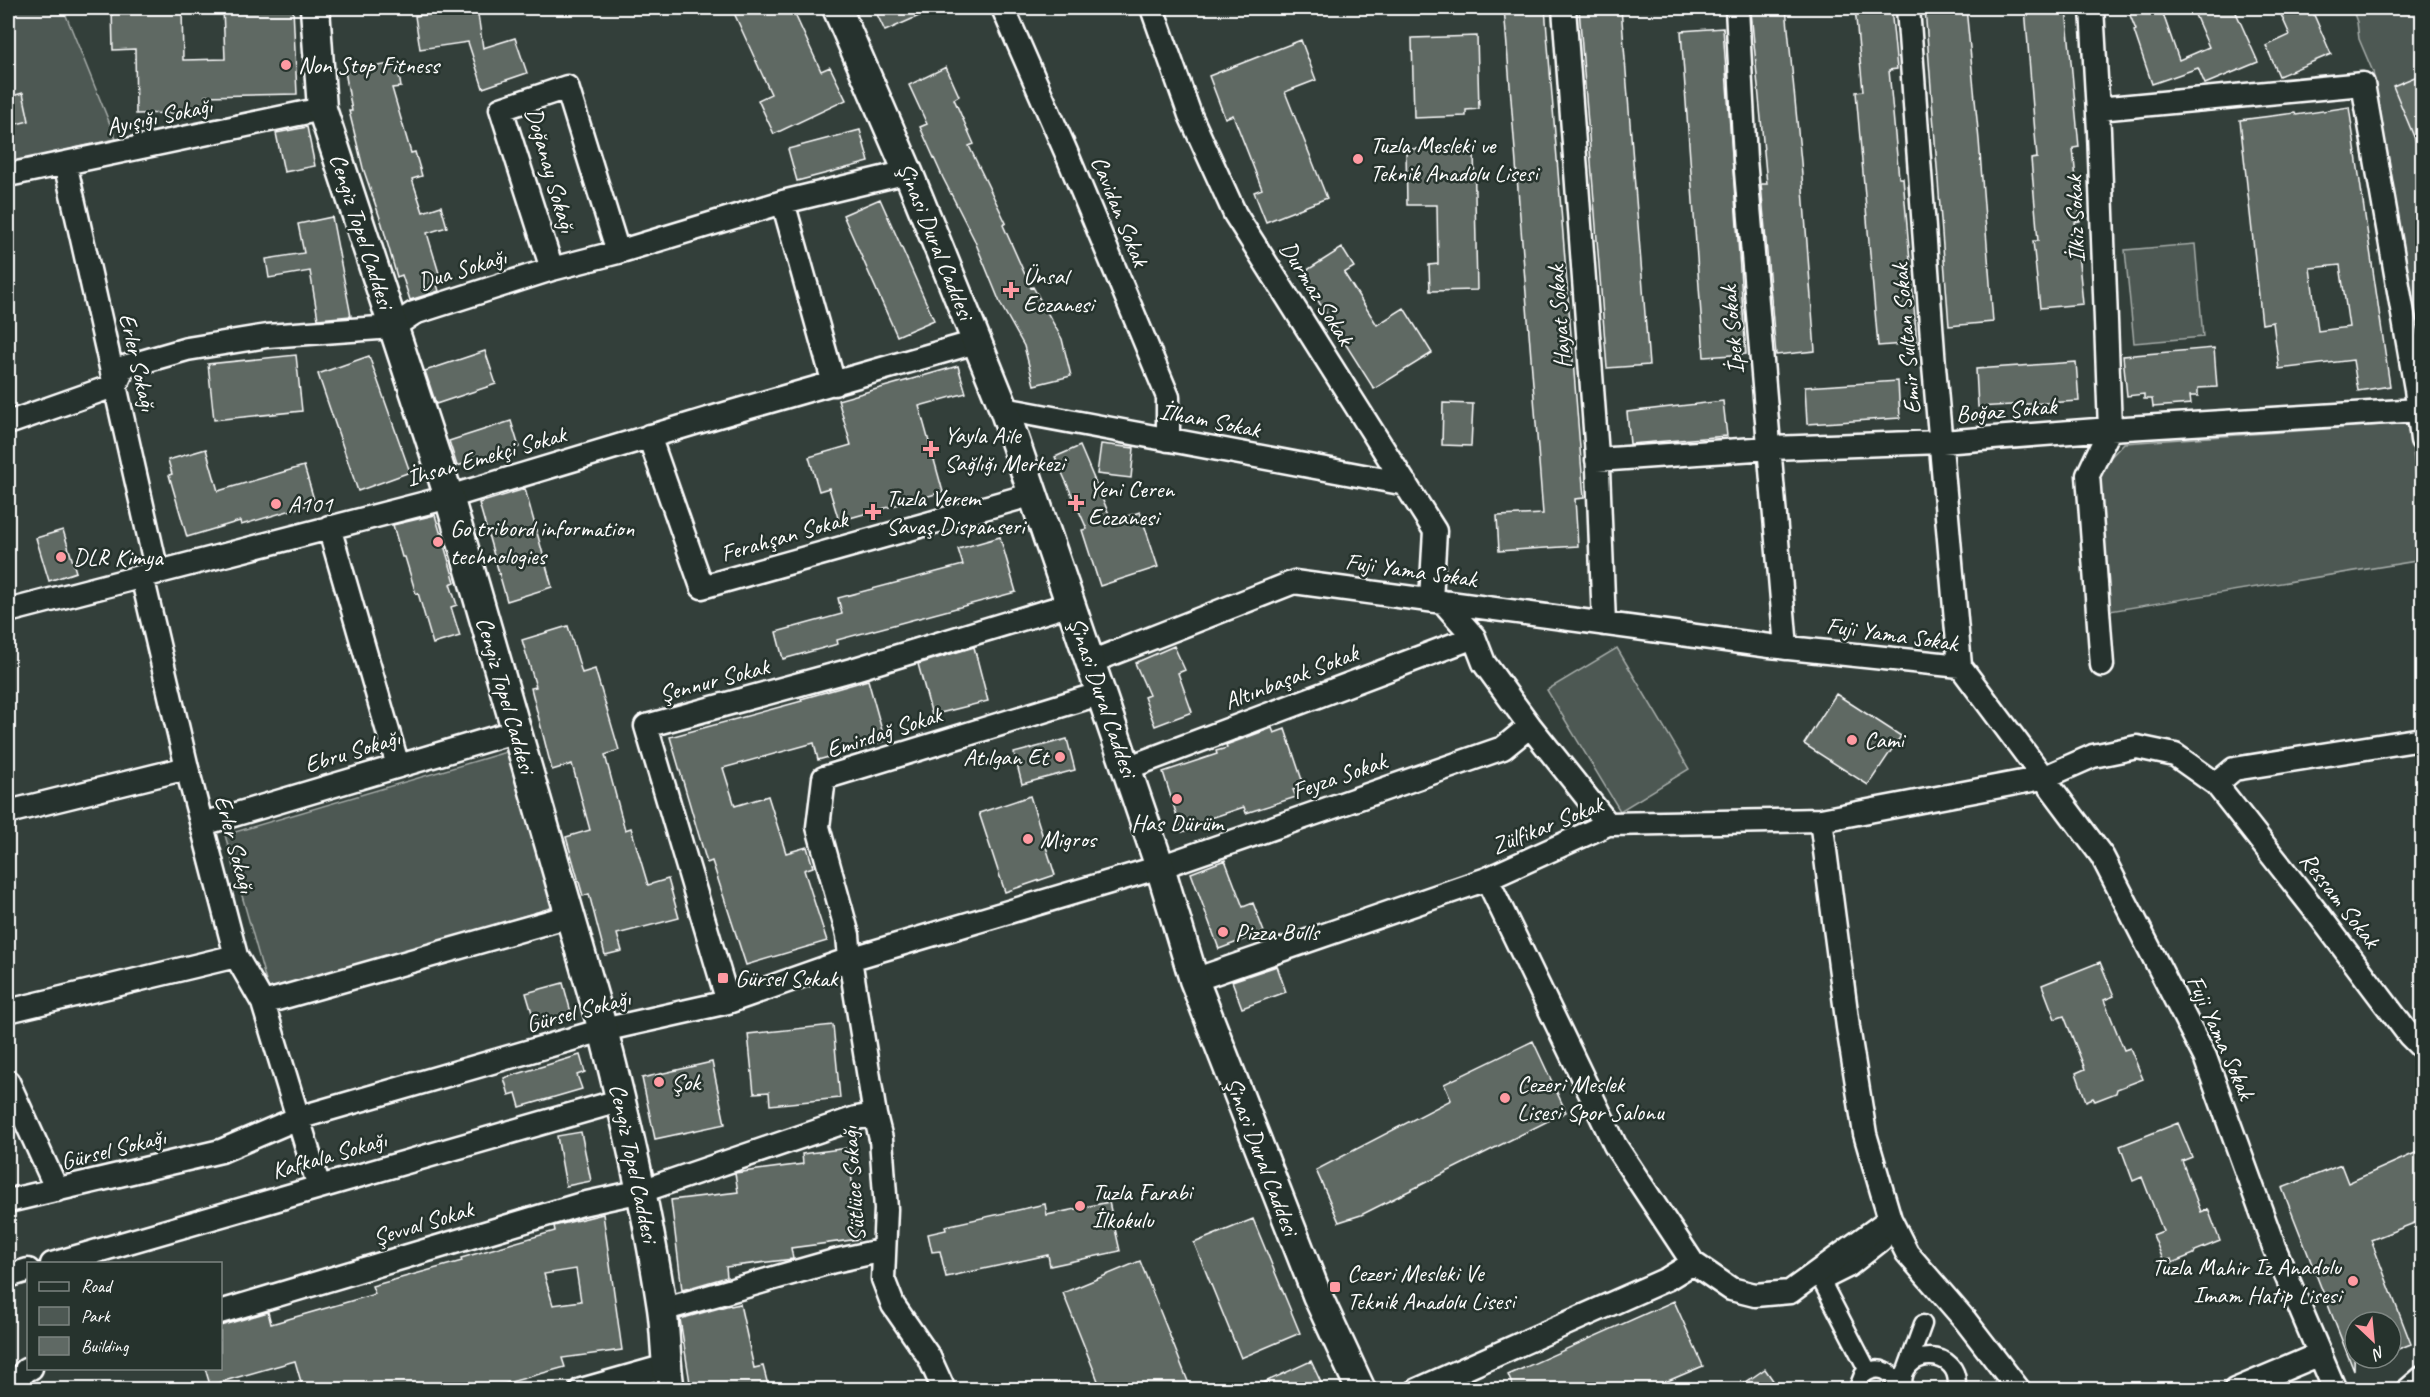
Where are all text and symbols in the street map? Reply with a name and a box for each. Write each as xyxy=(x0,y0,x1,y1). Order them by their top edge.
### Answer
place label: Non Stop Fitness xyxy=(298,50,442,80)
marker: Non Stop Fitness xyxy=(279,58,293,72)
street label: Ayışığı Sokağı xyxy=(103,90,216,142)
street label: Doğanay Sokağı xyxy=(519,104,584,237)
place label: Tuzla Mesleki ve Teknik Anadolu Lisesi xyxy=(1370,130,1540,188)
street label: Cengiz Topel Caddesi xyxy=(323,150,402,315)
street label: Cavidan Sokak xyxy=(1084,151,1157,273)
marker: Tuzla Mesleki ve Teknik Anadolu Lisesi xyxy=(1351,152,1365,166)
street label: Şinasi Dural Caddesi xyxy=(891,158,982,326)
street label: İlkiz Sokak xyxy=(2058,172,2092,263)
street label: Durmaz Sokak xyxy=(1273,235,1362,353)
street label: Dua Sokağı xyxy=(414,241,511,297)
street label: Emir Sultan Sokak xyxy=(1884,260,1928,416)
place label: Ünsal Eczanesi xyxy=(1023,261,1097,319)
street label: Hayat Sokak xyxy=(1540,262,1578,370)
street label: İpek Sokak xyxy=(1713,282,1751,375)
marker: Ünsal Eczanesi xyxy=(1004,283,1018,297)
street label: Erler Sokağı xyxy=(112,310,164,415)
street label: Boğaz Sokak xyxy=(1954,390,2060,429)
street label: İlham Sokak xyxy=(1157,396,1265,445)
street label: İhsan Emekçi Sokak xyxy=(403,418,572,493)
place label: Yayla Aile Sağlığı Merkezi xyxy=(944,420,1068,478)
marker: Yayla Aile Sağlığı Merkezi xyxy=(922,440,940,458)
place label: Yeni Ceren Eczanesi xyxy=(1088,474,1175,532)
place label: Tuzla Verem Savaş Dispanseri xyxy=(886,483,1027,541)
place label: A101 xyxy=(288,489,334,519)
marker: Yeni Ceren Eczanesi xyxy=(1069,496,1083,510)
marker: A101 xyxy=(269,497,283,511)
street label: Ferahşan Sokak xyxy=(717,503,853,568)
marker: Tuzla Verem Savaş Dispanseri xyxy=(864,503,882,521)
place label: Go tribord information technologies xyxy=(450,513,635,571)
marker: Go tribord information technologies xyxy=(431,535,445,549)
place label: DLR Kimya xyxy=(73,542,164,572)
street label: Fuji Yama Sokak xyxy=(1343,546,1481,594)
marker: DLR Kimya xyxy=(54,550,68,564)
street label: Fuji Yama Sokak xyxy=(1824,610,1962,658)
street label: Cengiz Topel Caddesi xyxy=(469,613,543,779)
street label: Şinasi Dural Caddesi xyxy=(1062,613,1145,783)
street label: Altınbaşak Sokak xyxy=(1220,637,1364,716)
street label: Şennur Sokak xyxy=(656,650,774,709)
street label: Emirdağ Sokak xyxy=(822,699,948,765)
street label: Ebru Sokağı xyxy=(301,722,405,780)
place label: Cami xyxy=(1864,725,1906,755)
marker: Cami xyxy=(1845,733,1859,747)
place label: Atılgan Et xyxy=(963,742,1050,772)
street label: Feyza Sokak xyxy=(1288,745,1392,806)
marker: Atılgan Et xyxy=(1053,750,1067,764)
street label: Zülfikar Sokak xyxy=(1487,788,1609,861)
street label: Erler Sokağı xyxy=(208,792,263,897)
marker: Has Dürüm xyxy=(1170,792,1184,806)
place label: Has Dürüm xyxy=(1131,808,1225,838)
place label: Migros xyxy=(1040,824,1098,854)
marker: Migros xyxy=(1021,832,1035,846)
street label: Ressam Sokak xyxy=(2293,846,2388,956)
place label: Pizza Bulls xyxy=(1235,917,1321,947)
marker: Pizza Bulls xyxy=(1216,925,1230,939)
place label: Gürsel Sokak xyxy=(735,963,840,993)
street label: Fuji Yama Sokak xyxy=(2180,970,2263,1106)
marker: Gürsel Sokak xyxy=(716,971,730,985)
street label: Gürsel Sokağı xyxy=(523,982,635,1039)
place label: Şok xyxy=(671,1067,702,1097)
place label: Cezeri Meslek Lisesi Spor Salonu xyxy=(1517,1069,1666,1127)
street label: Şinasi Dural Caddesi xyxy=(1218,1073,1307,1242)
marker: Şok xyxy=(652,1075,666,1089)
street label: Cengiz Topel Caddesi xyxy=(603,1081,666,1247)
marker: Cezeri Meslek Lisesi Spor Salonu xyxy=(1498,1091,1512,1105)
street label: Gürsel Sokağı xyxy=(58,1121,170,1176)
street label: Kafkala Sokağı xyxy=(268,1124,391,1186)
street label: Sütlüce Sokağı xyxy=(834,1124,872,1243)
place label: Tuzla Farabi İlkokulu xyxy=(1092,1177,1194,1235)
street label: Şevval Sokak xyxy=(369,1193,479,1252)
marker: Tuzla Farabi İlkokulu xyxy=(1073,1199,1087,1213)
place label: Tuzla Mahir Iz Anadolu Imam Hatip Lisesi xyxy=(2151,1252,2345,1310)
place label: Cezeri Mesleki Ve Teknik Anadolu Lisesi xyxy=(1347,1258,1517,1316)
legend xyxy=(27,1262,222,1370)
marker: Tuzla Mahir Iz Anadolu Imam Hatip Lisesi xyxy=(2346,1274,2360,1288)
text: Road xyxy=(81,1275,114,1297)
marker: Cezeri Mesleki Ve Teknik Anadolu Lisesi xyxy=(1328,1280,1342,1294)
text: Park xyxy=(81,1305,111,1327)
north arrow xyxy=(2343,1310,2403,1370)
text: Building xyxy=(81,1335,130,1357)
text: N xyxy=(2368,1341,2388,1365)

